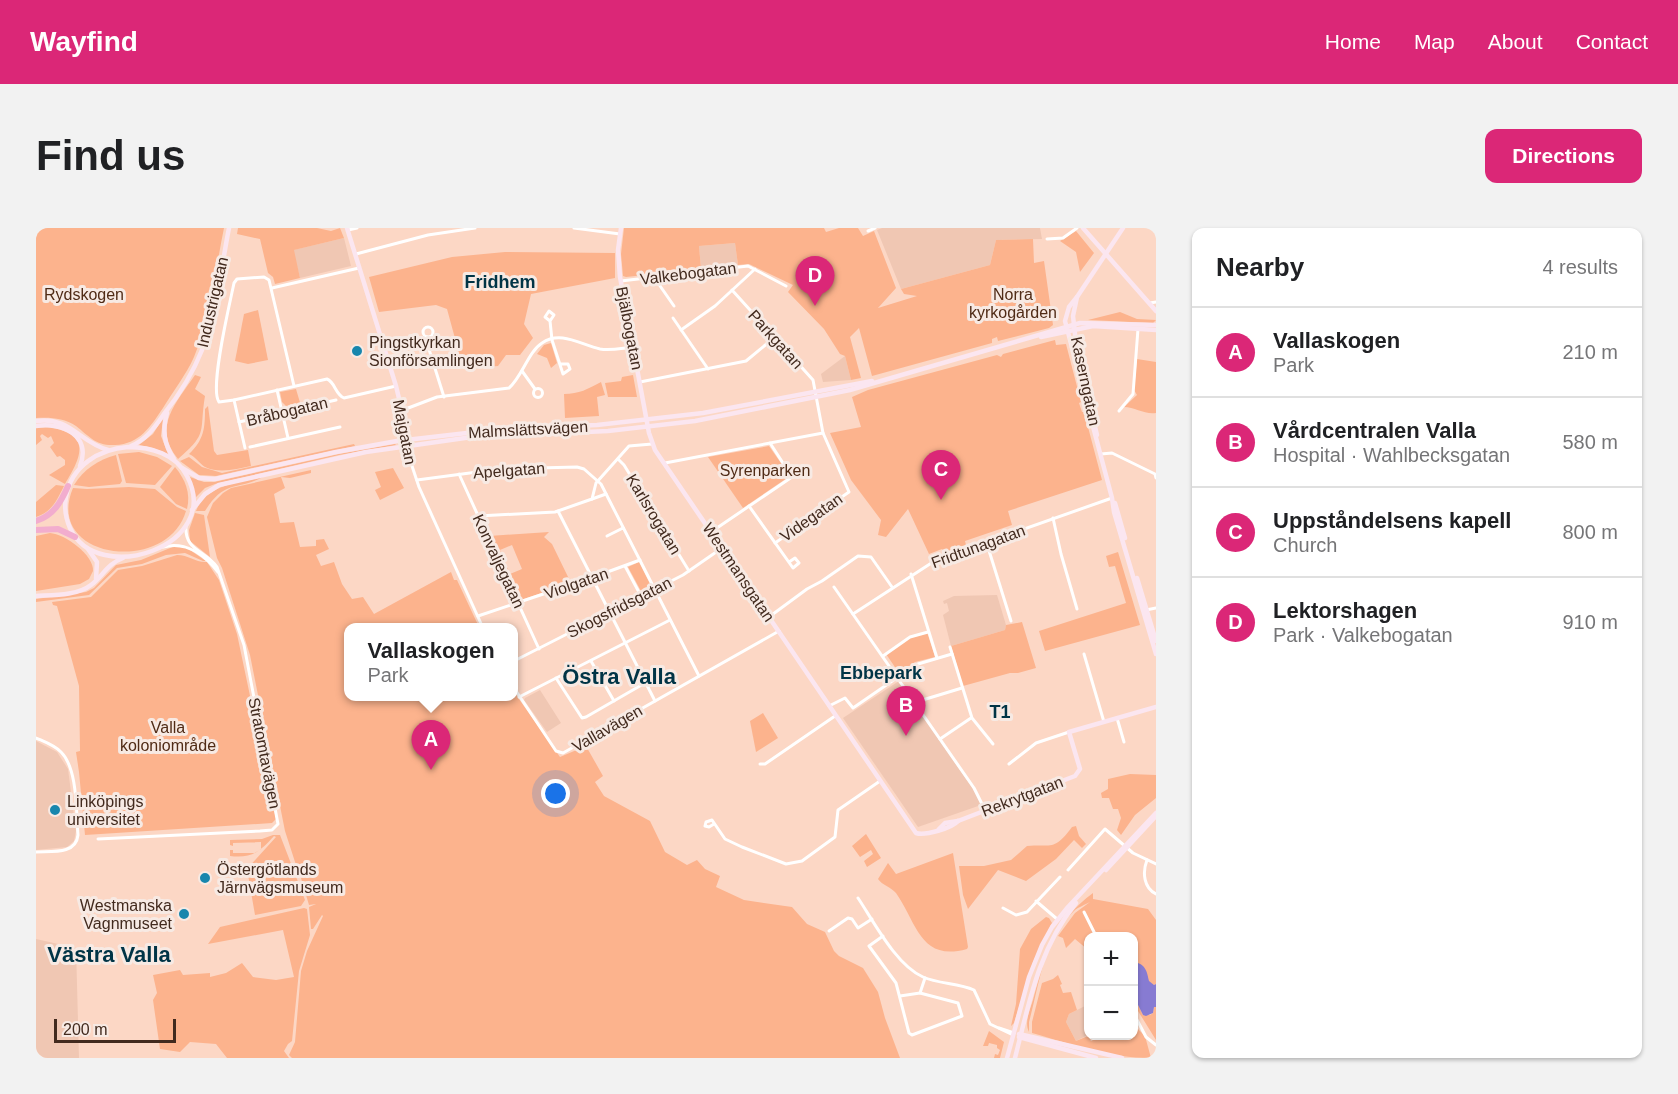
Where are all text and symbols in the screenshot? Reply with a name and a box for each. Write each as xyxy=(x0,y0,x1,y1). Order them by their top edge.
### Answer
text: Wayfind xyxy=(30,26,138,57)
text: Home xyxy=(1325,30,1381,53)
text: Map xyxy=(1414,30,1455,53)
text: About xyxy=(1488,30,1543,53)
text: Contact xyxy=(1576,30,1648,53)
button: Directions xyxy=(1485,129,1642,183)
text: Find us xyxy=(36,132,185,179)
text: Nearby xyxy=(1216,252,1304,282)
street label: Industrigatan xyxy=(194,255,231,349)
pin: D xyxy=(796,256,834,306)
text: 4 results xyxy=(1542,256,1618,278)
street label: Valkebogatan xyxy=(639,259,737,288)
district label: Fridhem xyxy=(464,272,536,292)
street label: Bjälbogatan xyxy=(613,285,646,371)
park label: Rydskogen xyxy=(44,286,124,303)
park label: Norra kyrkogården xyxy=(969,286,1057,321)
street label: Parkgatan xyxy=(745,307,806,372)
text: Vallaskogen xyxy=(1273,328,1400,353)
place label: Pingstkyrkan Sionförsamlingen xyxy=(369,334,493,369)
street label: Kaserngatan xyxy=(1068,335,1103,427)
text: A xyxy=(1228,341,1243,363)
text: 210 m xyxy=(1562,341,1618,363)
marker: Pingstkyrkan Sionförsamlingen xyxy=(350,344,364,358)
text: Park xyxy=(1273,354,1314,376)
street label: Bråbogatan xyxy=(245,394,329,429)
street label: Majgatan xyxy=(390,398,419,466)
street label: Malmslättsvägen xyxy=(468,418,588,441)
text: Vårdcentralen Valla xyxy=(1273,418,1476,443)
text: B xyxy=(1228,431,1243,453)
text: 580 m xyxy=(1562,431,1618,453)
text: Hospital · Wahlbecksgatan xyxy=(1273,444,1510,466)
pin: C xyxy=(922,450,960,500)
street label: Apelgatan xyxy=(472,460,546,481)
park label: Syrenparken xyxy=(720,462,810,479)
street label: Karlsrogatan xyxy=(623,471,684,558)
street label: Videgatan xyxy=(777,490,846,545)
text: Uppståndelsens kapell xyxy=(1273,508,1511,533)
street label: Konvaljegatan xyxy=(469,512,528,611)
street label: Westmansgatan xyxy=(699,520,778,625)
text: C xyxy=(1228,521,1243,543)
text: 800 m xyxy=(1562,521,1618,543)
street label: Fridtunagatan xyxy=(929,522,1027,571)
text: Church xyxy=(1273,534,1337,556)
street label: Violgatan xyxy=(542,565,610,602)
street label: Skogsfridsgatan xyxy=(564,574,674,641)
text: Lektorshagen xyxy=(1273,598,1417,623)
text: D xyxy=(1228,611,1243,633)
text: 910 m xyxy=(1562,611,1618,633)
popup xyxy=(344,623,518,701)
text: Park · Valkebogatan xyxy=(1273,624,1453,646)
text: Vallaskogen xyxy=(367,638,495,663)
district label: Ebbepark xyxy=(840,663,923,683)
text: Park xyxy=(367,664,409,686)
district label: Östra Valla xyxy=(562,664,677,689)
pin: B xyxy=(886,686,926,736)
street label: Stratomtavägen xyxy=(245,696,284,810)
street label: Vallavägen xyxy=(569,702,645,755)
district label: T1 xyxy=(989,702,1011,722)
park label: Valla koloniområde xyxy=(120,719,216,754)
pin: A xyxy=(412,720,450,770)
street label: Rekrytgatan xyxy=(979,773,1065,820)
your location xyxy=(541,779,570,808)
place label: Linköpings universitet xyxy=(67,793,144,828)
marker: Linköpings universitet xyxy=(48,803,62,817)
place label: Östergötlands Järnvägsmuseum xyxy=(217,861,343,896)
marker: Östergötlands Järnvägsmuseum xyxy=(198,871,212,885)
place label: Westmanska Vagnmuseet xyxy=(80,897,173,932)
marker: Westmanska Vagnmuseet xyxy=(177,907,191,921)
map controls xyxy=(1084,932,1138,1040)
button: + xyxy=(1084,932,1138,986)
district label: Västra Valla xyxy=(47,942,172,967)
button: − xyxy=(1084,986,1138,1040)
scale bar xyxy=(54,1016,176,1044)
text: 200 m xyxy=(63,1021,107,1038)

